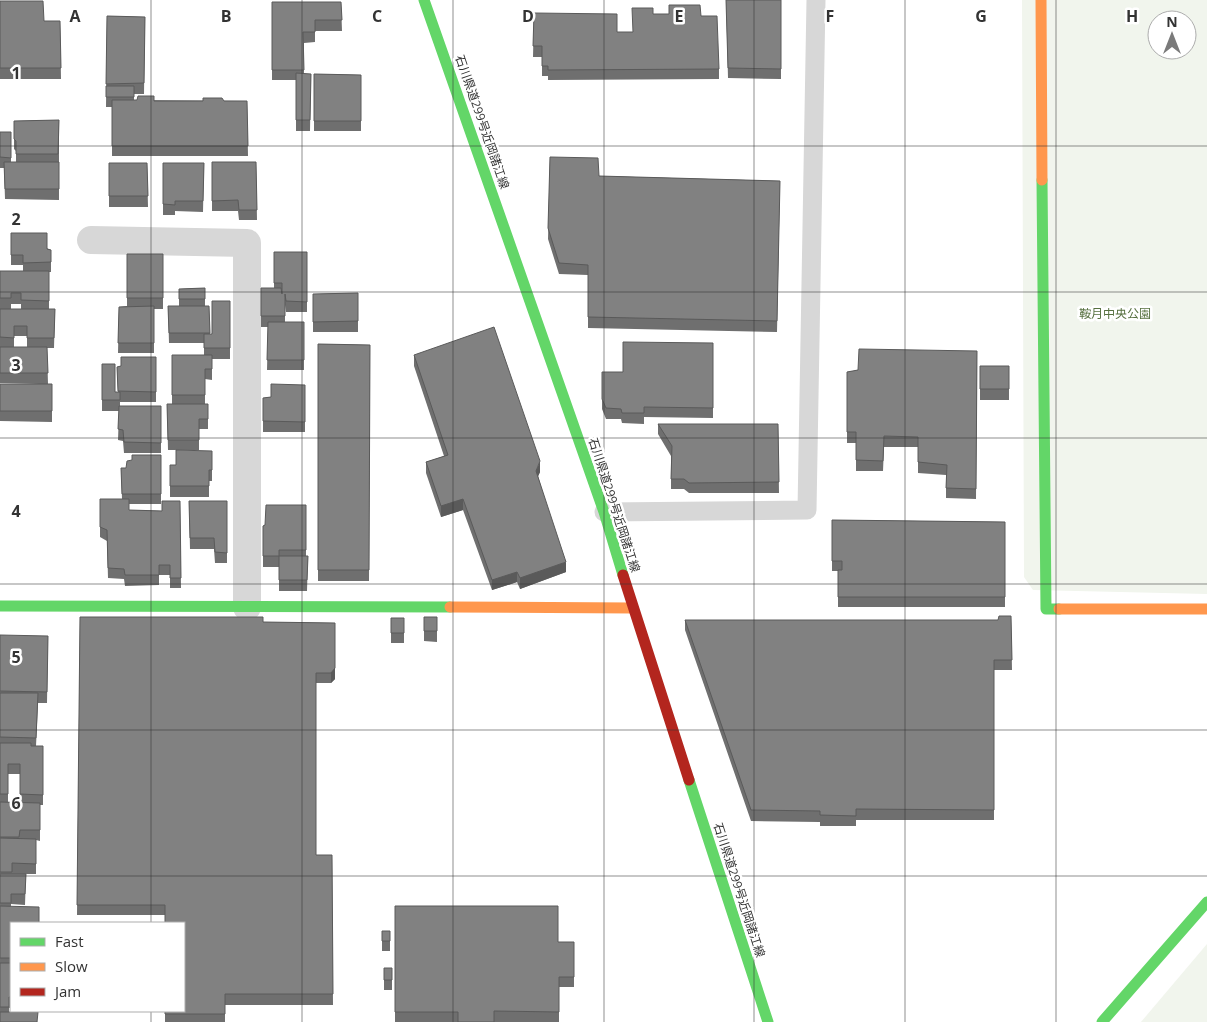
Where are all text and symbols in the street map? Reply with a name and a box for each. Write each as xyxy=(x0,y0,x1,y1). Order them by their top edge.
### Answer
text: A xyxy=(69,5,81,27)
text: B xyxy=(221,5,231,27)
text: C xyxy=(372,5,382,27)
text: D xyxy=(522,5,534,27)
text: E xyxy=(675,5,684,27)
text: F xyxy=(826,5,834,27)
text: G xyxy=(975,5,987,27)
text: H xyxy=(1126,5,1138,27)
north arrow xyxy=(1147,10,1197,60)
text: N xyxy=(1166,12,1178,31)
street label: 石川県道299号近岡諸江線 xyxy=(452,53,513,191)
text: 1 xyxy=(11,62,21,84)
text: 2 xyxy=(11,208,21,230)
park label: 鞍月中央公園 xyxy=(1079,305,1151,322)
text: 3 xyxy=(11,354,21,376)
street label: 石川県道299号近岡諸江線 xyxy=(585,435,644,574)
text: 4 xyxy=(11,500,21,522)
text: 5 xyxy=(11,646,21,668)
text: 6 xyxy=(11,792,21,814)
street label: 石川県道299号近岡諸江線 xyxy=(710,820,769,959)
legend xyxy=(10,922,185,1012)
text: Fast xyxy=(55,931,84,951)
text: Slow xyxy=(55,956,88,976)
text: Jam xyxy=(53,981,81,1001)

